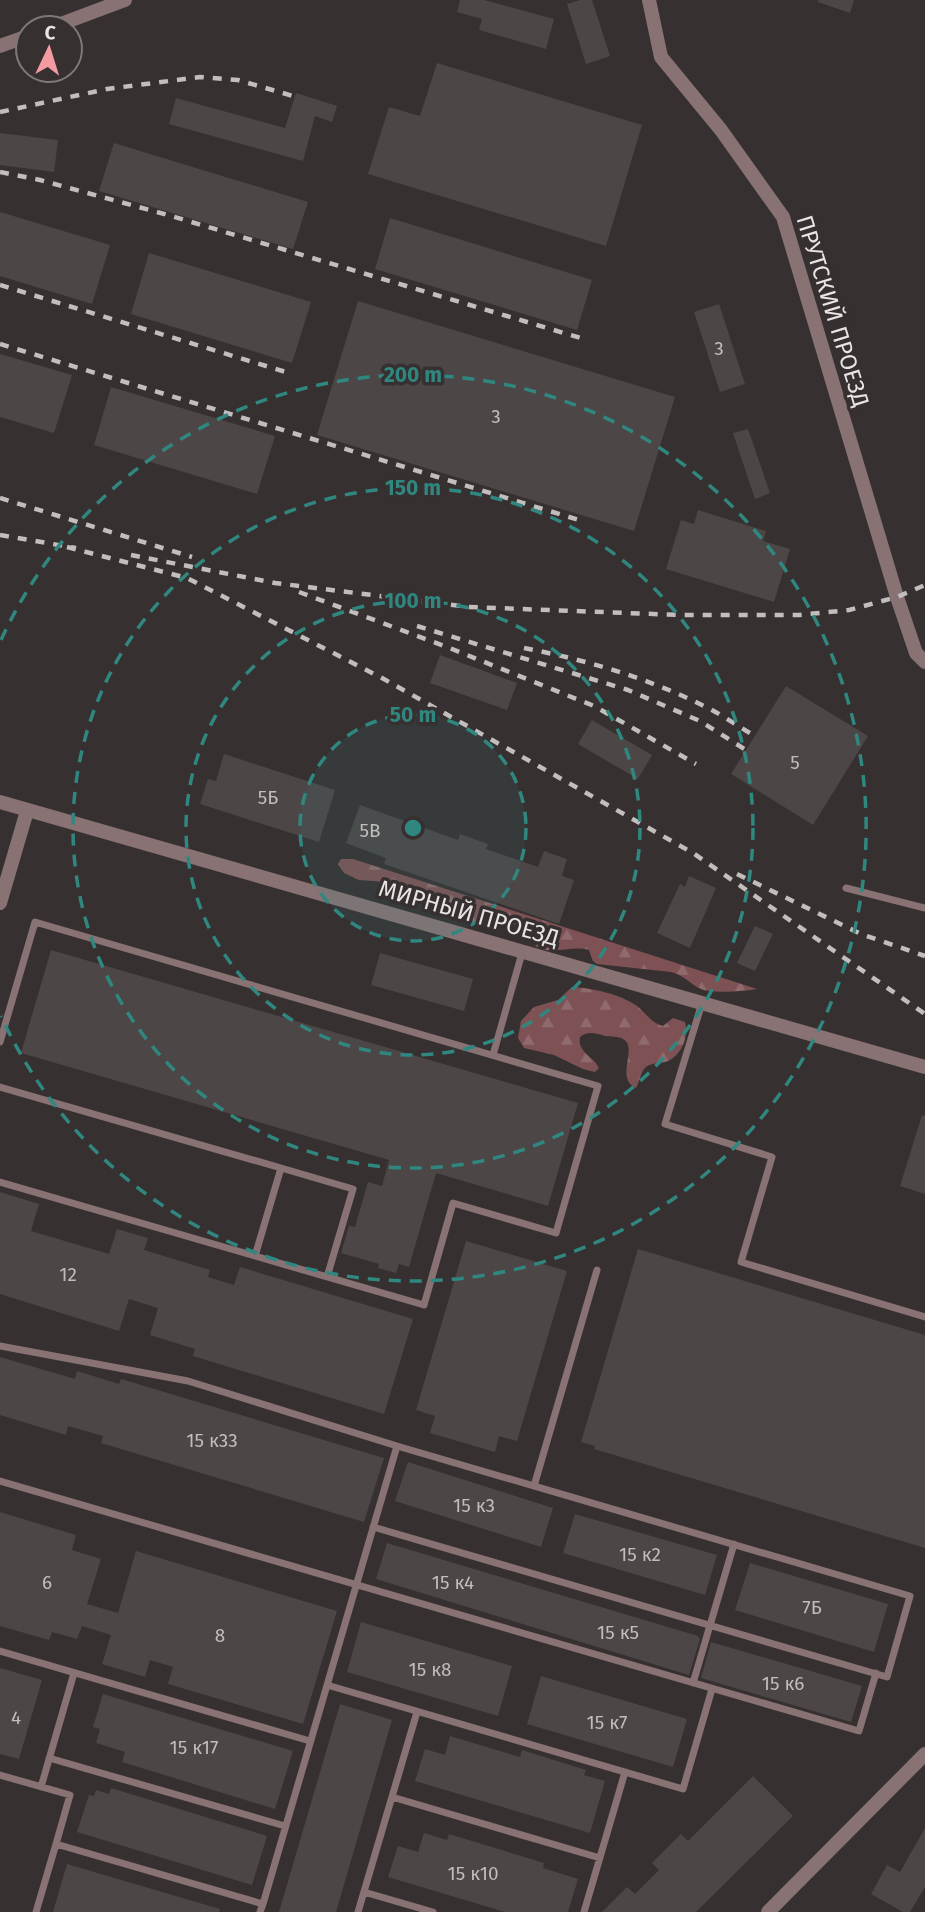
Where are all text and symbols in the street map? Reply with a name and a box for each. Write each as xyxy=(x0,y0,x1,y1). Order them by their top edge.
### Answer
north arrow xyxy=(14,14,84,84)
text: С xyxy=(44,21,56,44)
street label: ПРУТСКИЙ ПРОЕЗД xyxy=(791,212,875,410)
house number: 3 xyxy=(714,337,724,360)
text: 200 m xyxy=(384,362,442,388)
house number: 3 xyxy=(491,405,501,428)
text: 150 m xyxy=(385,475,441,501)
text: 100 m xyxy=(384,588,442,614)
text: 50 m xyxy=(390,702,436,728)
house number: 5 xyxy=(790,751,800,774)
house number: 5Б xyxy=(258,786,278,809)
centre of rings xyxy=(401,816,425,840)
house number: 5В xyxy=(359,819,381,842)
street label: МИРНЫЙ ПРОЕЗД xyxy=(376,874,562,952)
house number: 12 xyxy=(59,1263,77,1286)
house number: 15 к33 xyxy=(186,1429,238,1452)
house number: 15 к3 xyxy=(453,1494,495,1517)
house number: 15 к2 xyxy=(619,1543,661,1566)
house number: 6 xyxy=(42,1571,52,1594)
house number: 15 к4 xyxy=(432,1571,474,1594)
house number: 7Б xyxy=(802,1596,822,1619)
house number: 15 к5 xyxy=(597,1621,639,1644)
house number: 8 xyxy=(215,1624,225,1647)
house number: 15 к8 xyxy=(408,1658,452,1681)
house number: 15 к6 xyxy=(762,1672,804,1695)
house number: 4 xyxy=(11,1706,21,1729)
house number: 15 к7 xyxy=(586,1711,628,1734)
house number: 15 к17 xyxy=(169,1736,219,1759)
house number: 15 к10 xyxy=(447,1862,499,1885)

